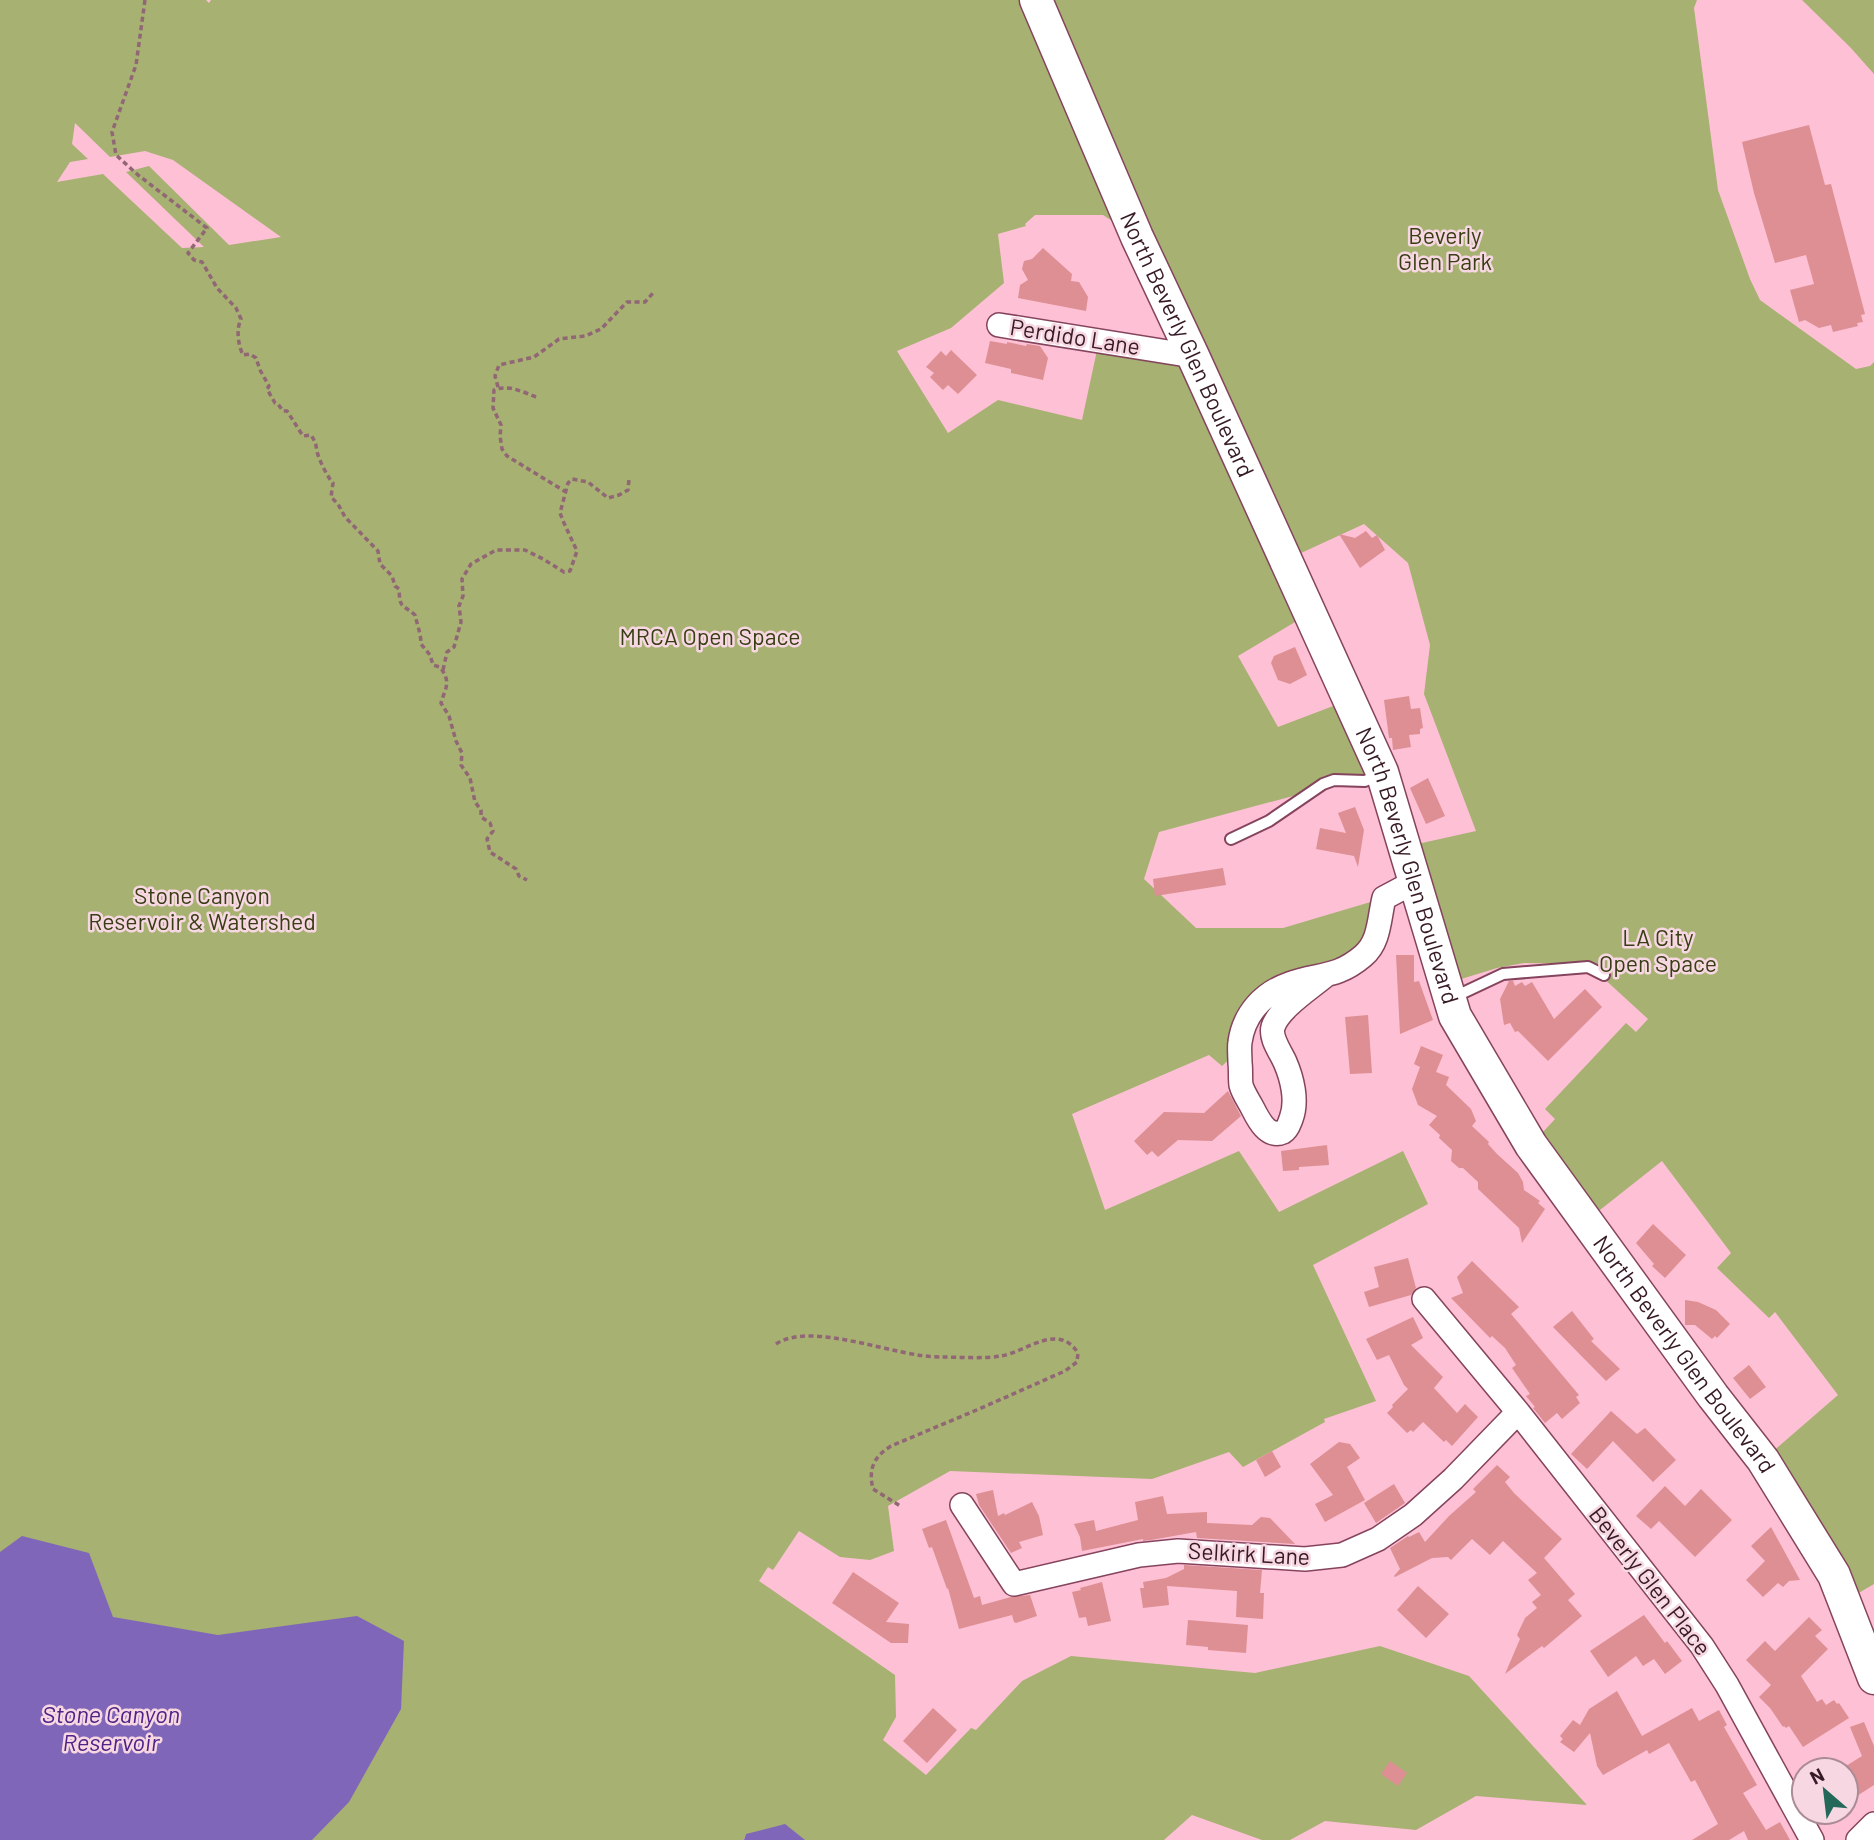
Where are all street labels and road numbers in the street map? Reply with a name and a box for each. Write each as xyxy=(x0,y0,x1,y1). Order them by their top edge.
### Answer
street label: North Beverly Glen Boulevard xyxy=(1115,207,1261,481)
street label: Perdido Lane xyxy=(1008,312,1142,360)
street label: North Beverly Glen Boulevard xyxy=(1351,723,1466,1007)
street label: North Beverly Glen Boulevard xyxy=(1588,1229,1782,1478)
street label: Beverly Glen Place xyxy=(1584,1500,1718,1661)
street label: Selkirk Lane xyxy=(1187,1536,1311,1570)

